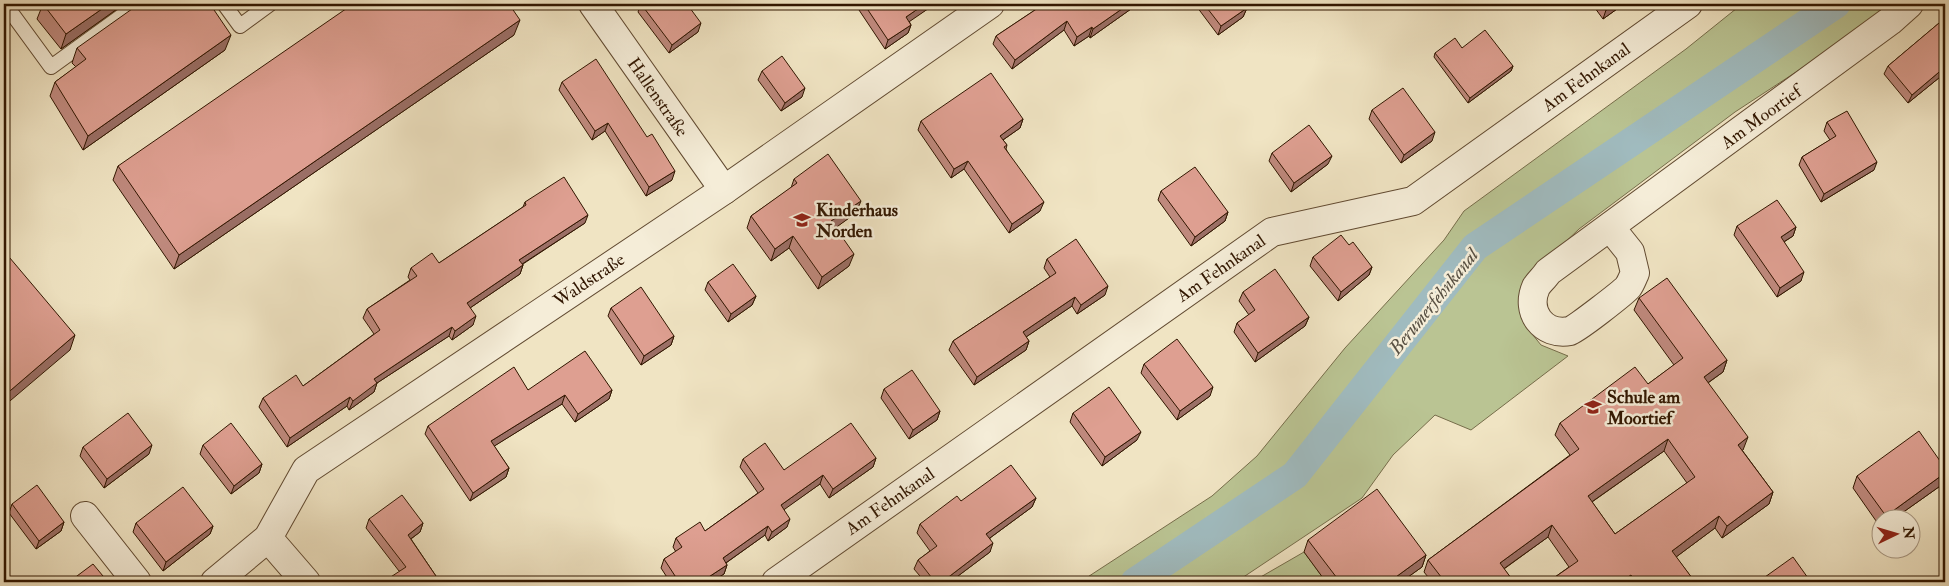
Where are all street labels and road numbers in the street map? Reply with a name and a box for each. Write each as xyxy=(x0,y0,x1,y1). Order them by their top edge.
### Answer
street label: Am Fehnkanal xyxy=(1537,37,1635,118)
street label: Hallenstraße xyxy=(622,53,694,142)
street label: Am Moortief xyxy=(1716,79,1809,155)
street label: Am Fehnkanal xyxy=(1171,229,1271,308)
street label: Waldstraße xyxy=(548,248,630,313)
street label: Am Fehnkanal xyxy=(840,462,940,541)

